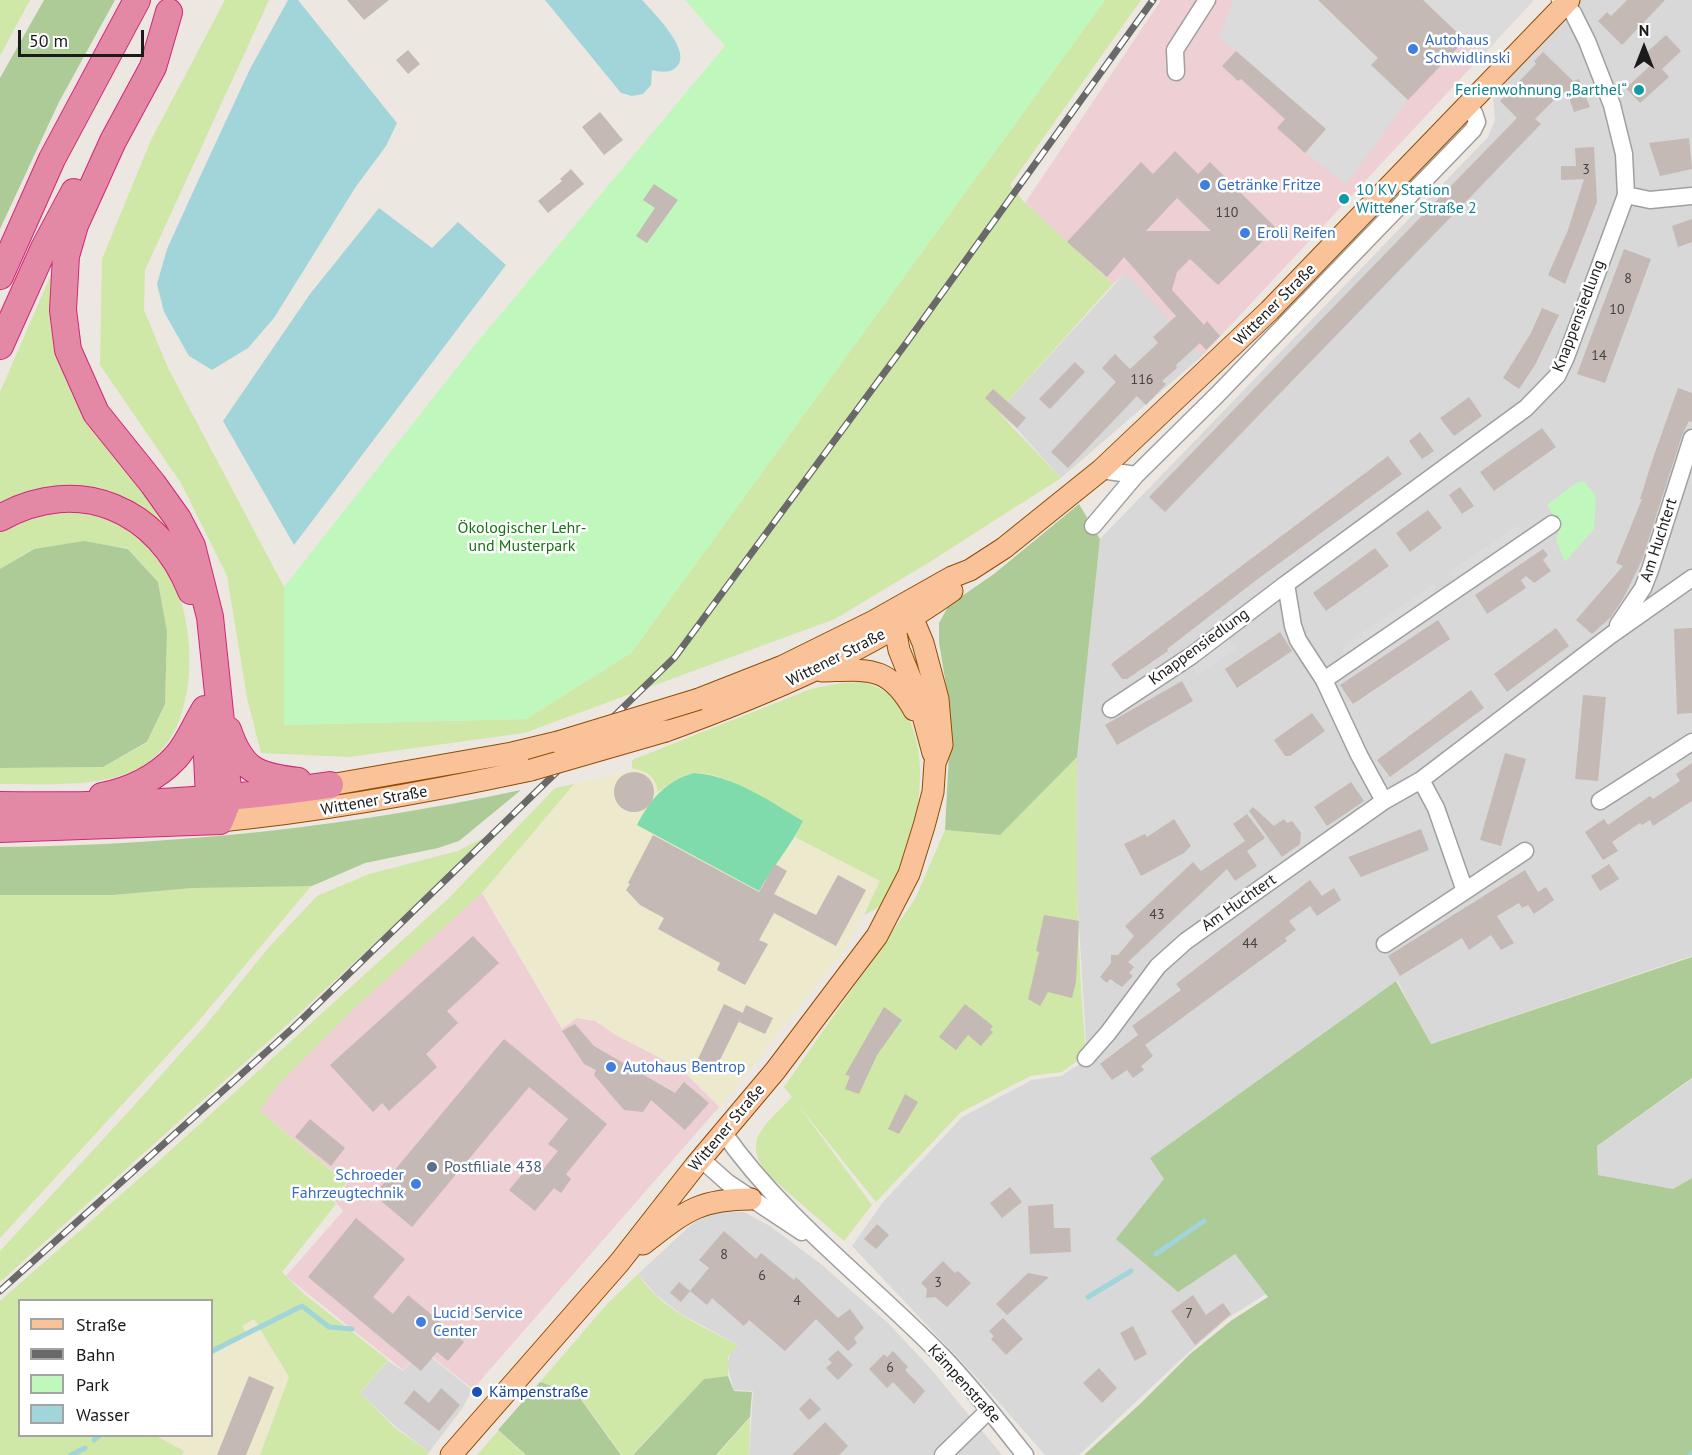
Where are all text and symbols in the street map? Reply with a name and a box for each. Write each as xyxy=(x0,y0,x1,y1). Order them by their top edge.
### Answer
scale bar xyxy=(21,18,147,56)
north arrow xyxy=(1614,18,1674,78)
text: N xyxy=(1639,20,1649,40)
text: 50 m xyxy=(29,29,68,52)
place label: Autohaus Schwidlinski xyxy=(1425,30,1511,68)
marker: Autohaus Schwidlinski xyxy=(1406,42,1420,56)
place label: Ferienwohnung „Barthel“ xyxy=(1455,80,1627,100)
marker: Ferienwohnung „Barthel“ xyxy=(1632,83,1646,97)
house number: 3 xyxy=(1582,162,1590,178)
place label: Getränke Fritze xyxy=(1217,175,1321,195)
marker: Getränke Fritze xyxy=(1198,178,1212,192)
place label: 10 KV Station Wittener Straße 2 xyxy=(1356,180,1477,218)
marker: 10 KV Station Wittener Straße 2 xyxy=(1337,192,1351,206)
house number: 110 xyxy=(1216,205,1238,221)
place label: Eroli Reifen xyxy=(1257,223,1336,243)
marker: Eroli Reifen xyxy=(1238,226,1252,240)
street label: Knappensiedlung xyxy=(1549,257,1609,375)
street label: Wittener Straße xyxy=(1230,260,1320,350)
house number: 8 xyxy=(1624,271,1632,287)
house number: 10 xyxy=(1609,302,1625,318)
house number: 14 xyxy=(1591,348,1607,364)
house number: 116 xyxy=(1131,372,1153,388)
street label: Am Huchtert xyxy=(1636,496,1682,584)
park label: Ökologischer Lehr- und Musterpark xyxy=(457,518,587,556)
street label: Knappensiedlung xyxy=(1145,604,1253,690)
street label: Wittener Straße xyxy=(784,625,888,691)
street label: Wittener Straße xyxy=(319,782,429,820)
street label: Am Huchtert xyxy=(1198,870,1280,936)
house number: 43 xyxy=(1149,907,1165,923)
house number: 44 xyxy=(1242,936,1258,952)
place label: Autohaus Bentrop xyxy=(623,1057,745,1077)
marker: Autohaus Bentrop xyxy=(604,1060,618,1074)
street label: Wittener Straße xyxy=(685,1081,769,1175)
place label: Postfiliale 438 xyxy=(444,1157,542,1177)
marker: Postfiliale 438 xyxy=(425,1160,439,1174)
place label: Schroeder Fahrzeugtechnik xyxy=(291,1165,404,1203)
marker: Schroeder Fahrzeugtechnik xyxy=(409,1177,423,1191)
house number: 8 xyxy=(720,1247,728,1263)
house number: 6 xyxy=(758,1268,766,1284)
house number: 3 xyxy=(934,1275,942,1291)
house number: 4 xyxy=(793,1293,801,1309)
legend xyxy=(18,1299,213,1437)
place label: Lucid Service Center xyxy=(433,1303,523,1341)
house number: 7 xyxy=(1185,1306,1193,1322)
text: Straße xyxy=(76,1313,127,1336)
marker: Lucid Service Center xyxy=(414,1315,428,1329)
street label: Kämpenstraße xyxy=(924,1341,1004,1427)
text: Bahn xyxy=(76,1343,115,1366)
house number: 6 xyxy=(886,1360,894,1376)
text: Park xyxy=(76,1373,109,1396)
place label: Kämpenstraße xyxy=(489,1382,588,1402)
marker: Kämpenstraße xyxy=(470,1385,484,1399)
text: Wasser xyxy=(76,1403,130,1426)

